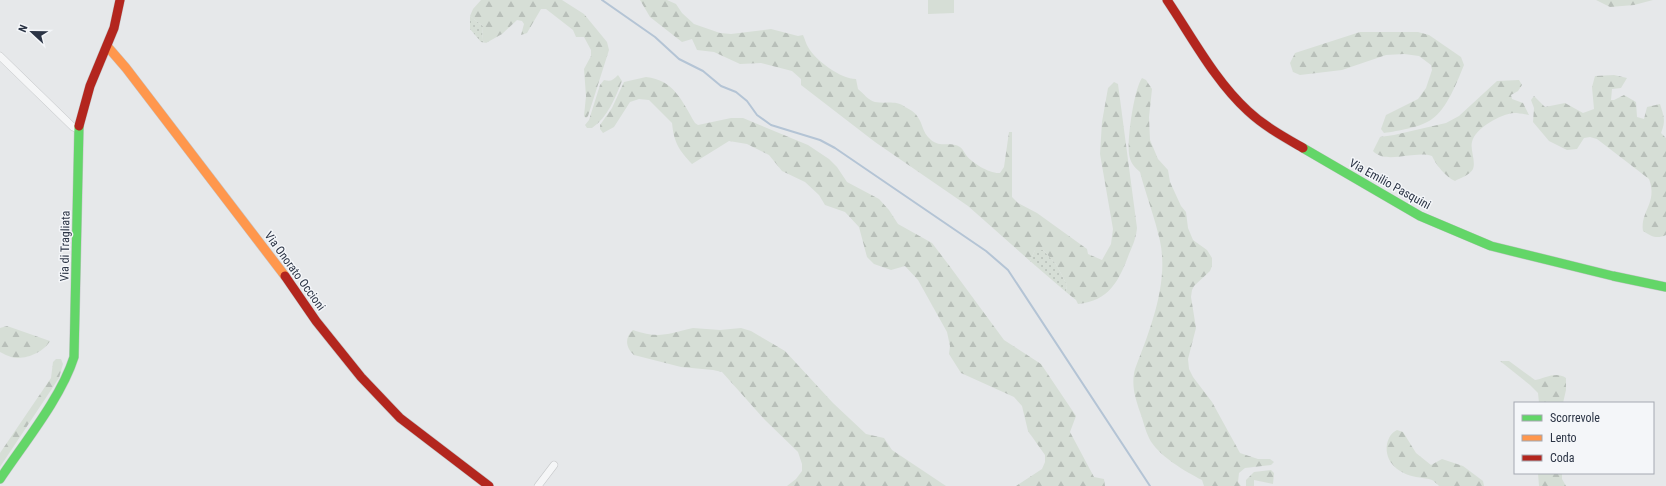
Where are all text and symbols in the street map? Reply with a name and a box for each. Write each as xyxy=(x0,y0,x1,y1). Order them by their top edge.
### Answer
north arrow xyxy=(12,12,52,52)
text: N xyxy=(16,23,31,34)
street label: Via Emilio Pasquini xyxy=(1347,156,1433,212)
street label: Via di Tragliata xyxy=(57,210,73,281)
street label: Via Onorato Occioni xyxy=(262,229,328,313)
legend xyxy=(1514,402,1654,474)
text: Scorrevole xyxy=(1550,411,1600,425)
text: Lento xyxy=(1550,431,1577,445)
text: Coda xyxy=(1550,451,1575,465)

